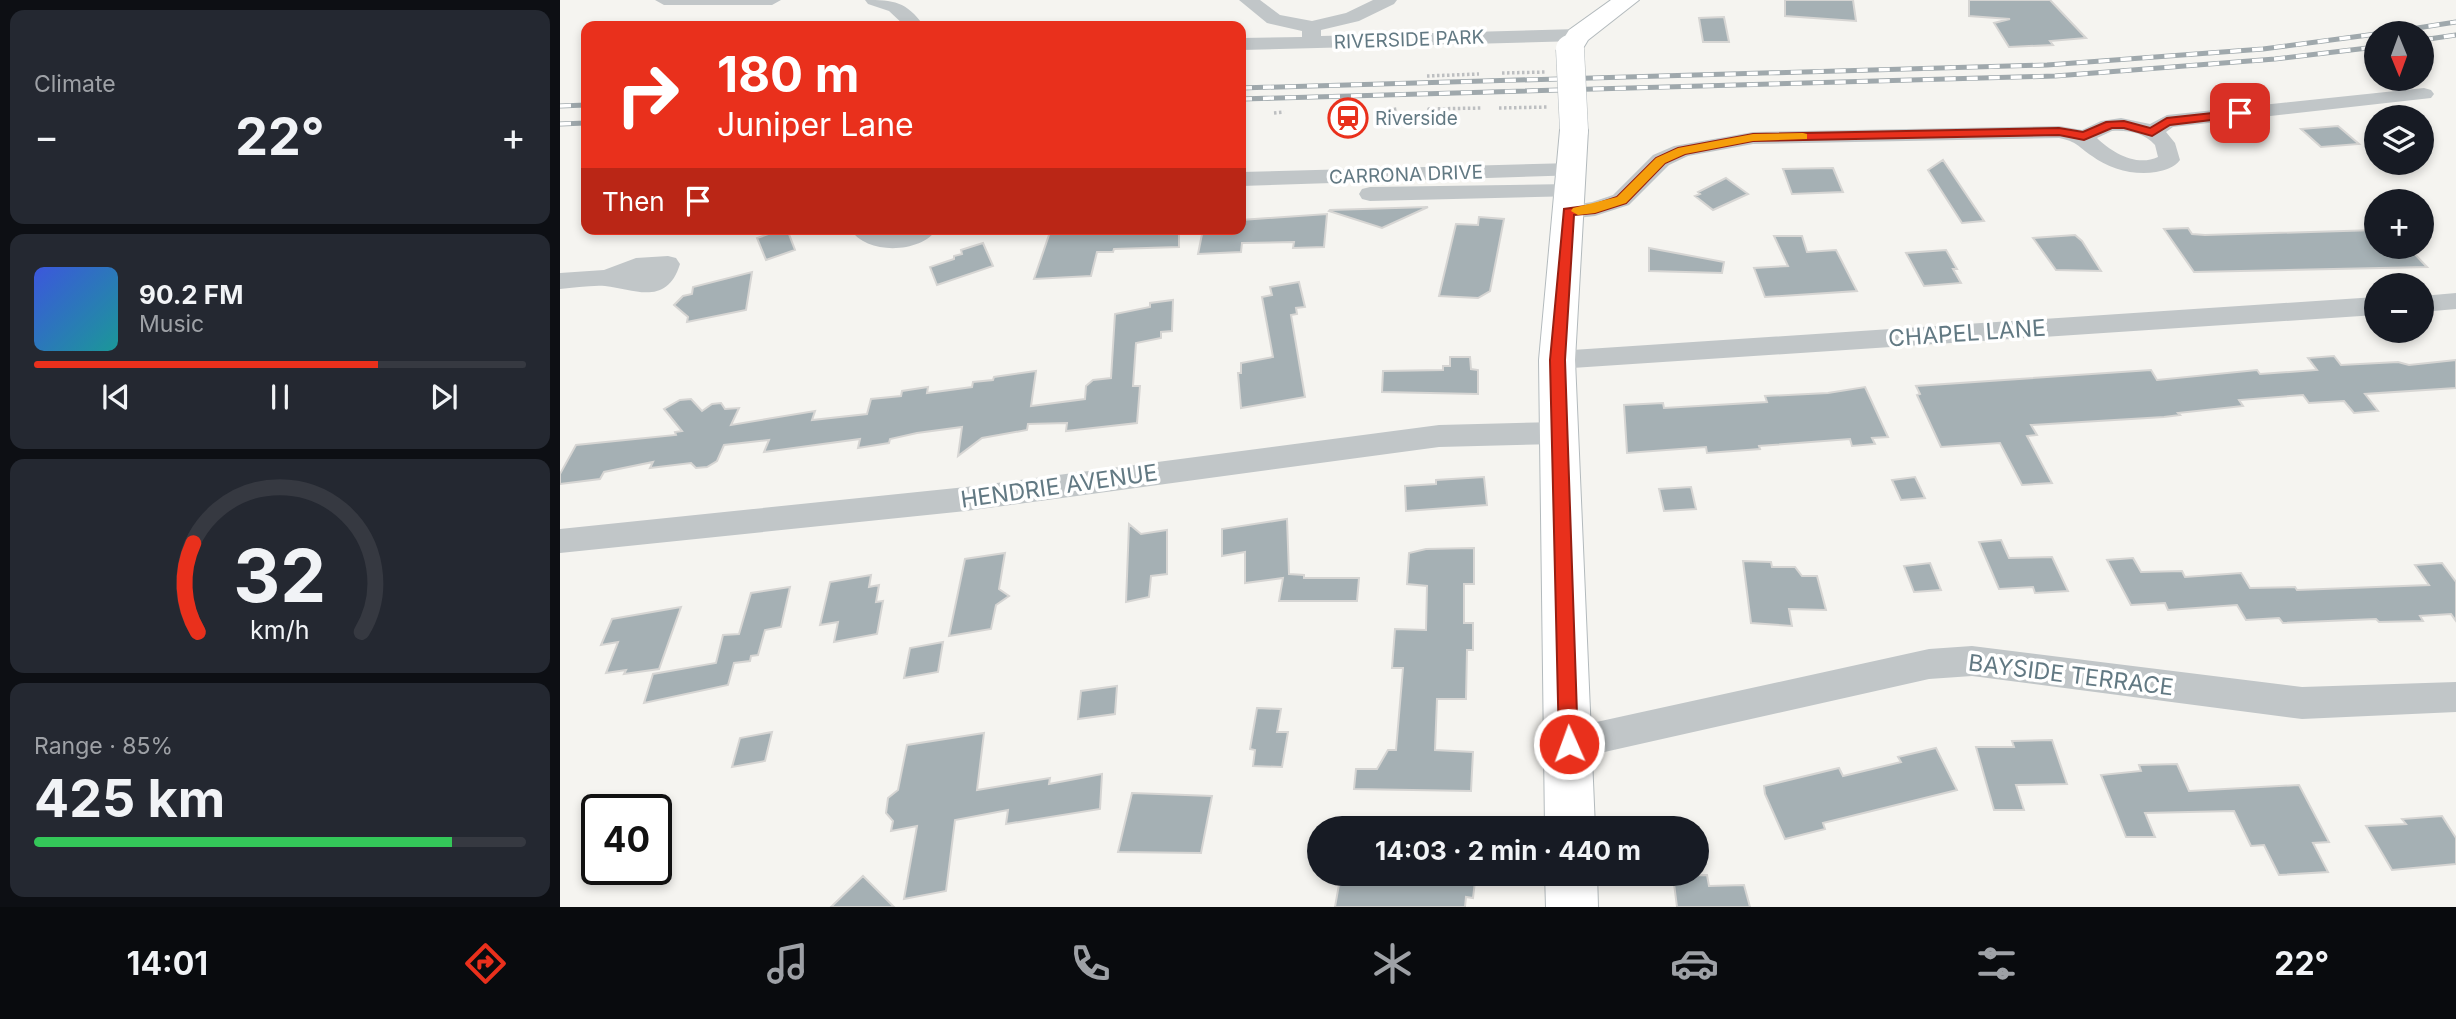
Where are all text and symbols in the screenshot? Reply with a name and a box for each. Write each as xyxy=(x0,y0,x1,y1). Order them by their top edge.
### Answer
north arrow xyxy=(2364,21,2434,91)
map controls xyxy=(2364,21,2434,343)
street label: RIVERSIDE PARK xyxy=(1333,25,1485,54)
text: 180 m xyxy=(717,45,859,104)
icon: right xyxy=(602,49,693,140)
text: Climate xyxy=(34,70,116,98)
pin xyxy=(2210,83,2270,143)
icon: arrive xyxy=(2221,94,2259,132)
station icon: Riverside xyxy=(1327,97,1369,139)
text: 22° xyxy=(235,105,325,168)
text: Juniper Lane xyxy=(717,105,914,144)
button: layers xyxy=(2364,105,2434,175)
place label: Riverside xyxy=(1375,107,1458,130)
text: − xyxy=(34,113,59,159)
text: + xyxy=(501,113,526,159)
street label: CARRONA DRIVE xyxy=(1329,160,1483,189)
icon: arrive xyxy=(679,182,717,220)
text: Then xyxy=(602,186,665,217)
button: + xyxy=(2364,189,2434,259)
button: − xyxy=(2364,273,2434,343)
text: 90.2 FM xyxy=(139,279,243,310)
text: Music xyxy=(139,310,204,338)
street label: CHAPEL LANE xyxy=(1887,314,2047,352)
icon: previous xyxy=(97,378,135,416)
icon: pause xyxy=(261,378,299,416)
icon: next xyxy=(425,378,463,416)
street label: HENDRIE AVENUE xyxy=(959,458,1159,514)
text: 32 xyxy=(234,531,326,620)
text: km/h xyxy=(250,614,310,644)
street label: BAYSIDE TERRACE xyxy=(1967,649,2175,701)
position arrow xyxy=(1532,707,1606,781)
text: Range · 85% xyxy=(34,732,173,760)
text: 425 km xyxy=(34,767,225,830)
speed limit sign: 40 xyxy=(581,794,672,885)
text: 14:03 · 2 min · 440 m xyxy=(1375,835,1641,866)
icon: directions xyxy=(461,939,510,988)
icon: music xyxy=(763,939,812,988)
icon: phone xyxy=(1066,939,1115,988)
icon: climate xyxy=(1368,939,1417,988)
icon: car xyxy=(1670,939,1719,988)
icon: filters xyxy=(1972,939,2021,988)
text: 14:01 xyxy=(127,944,208,983)
text: 22° xyxy=(2274,944,2329,983)

